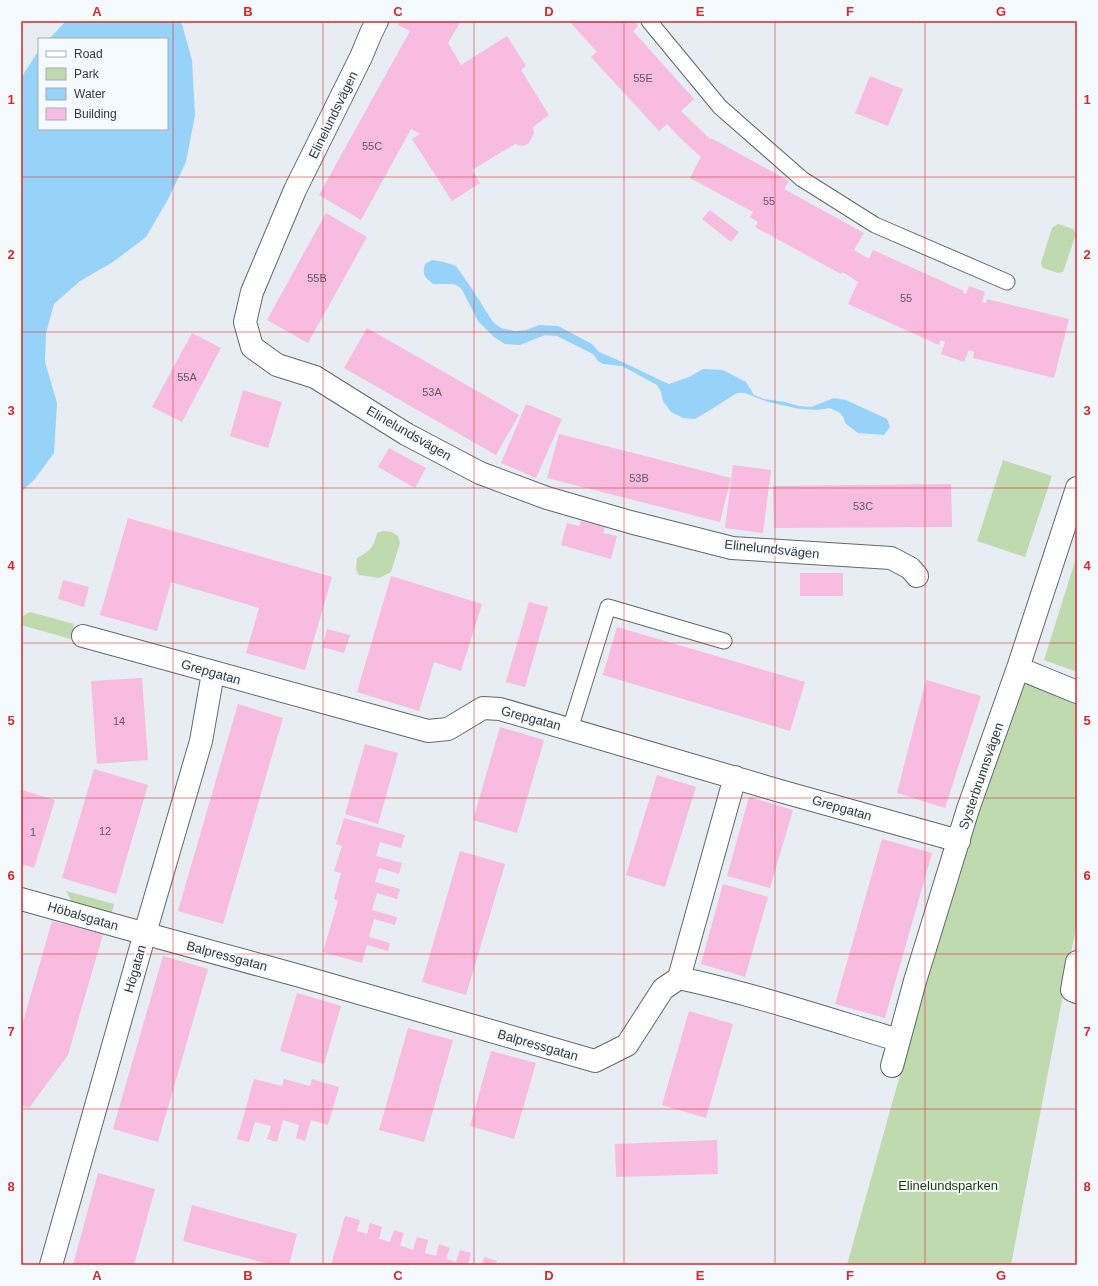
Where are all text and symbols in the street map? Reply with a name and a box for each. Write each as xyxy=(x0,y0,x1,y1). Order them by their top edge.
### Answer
text: A xyxy=(92,4,102,19)
text: B xyxy=(243,4,253,19)
text: C xyxy=(393,4,403,19)
text: D xyxy=(544,4,554,19)
text: E xyxy=(696,4,705,19)
text: F xyxy=(846,4,854,19)
text: G xyxy=(996,4,1006,19)
legend xyxy=(38,38,168,130)
text: Road xyxy=(74,47,103,61)
text: Park xyxy=(74,67,100,81)
street label: Elinelundsvägen xyxy=(305,69,361,161)
house number: 55E xyxy=(633,72,653,84)
text: Water xyxy=(74,87,106,101)
text: 1 xyxy=(7,92,15,107)
text: 1 xyxy=(1083,92,1091,107)
text: Building xyxy=(74,107,117,121)
house number: 55C xyxy=(362,140,382,152)
house number: 55 xyxy=(763,195,775,207)
text: 2 xyxy=(7,247,15,262)
text: 2 xyxy=(1083,247,1091,262)
house number: 55B xyxy=(307,272,327,284)
house number: 55 xyxy=(900,292,912,304)
house number: 55A xyxy=(177,371,197,383)
house number: 53A xyxy=(422,386,442,398)
text: 3 xyxy=(7,403,15,418)
street label: Elinelundsvägen xyxy=(364,403,454,463)
text: 3 xyxy=(1083,403,1091,418)
house number: 53B xyxy=(629,472,649,484)
house number: 53C xyxy=(853,500,873,512)
street label: Elinelundsvägen xyxy=(724,537,820,561)
text: 4 xyxy=(7,558,15,573)
text: 4 xyxy=(1083,558,1091,573)
street label: Grepgatan xyxy=(179,656,243,688)
street label: Grepgatan xyxy=(499,703,563,733)
text: 5 xyxy=(7,713,15,728)
text: 5 xyxy=(1083,713,1091,728)
house number: 14 xyxy=(113,715,125,727)
street label: Systerbrunnsvägen xyxy=(956,721,1006,831)
street label: Grepgatan xyxy=(810,792,874,824)
house number: 12 xyxy=(99,825,111,837)
house number: 1 xyxy=(30,826,36,838)
text: 6 xyxy=(7,868,15,883)
text: 6 xyxy=(1083,868,1091,883)
street label: Höbalsgatan xyxy=(46,899,120,933)
street label: Balpressgatan xyxy=(185,938,269,974)
street label: Högatan xyxy=(121,943,149,995)
text: 7 xyxy=(7,1024,15,1039)
text: 7 xyxy=(1083,1024,1091,1039)
street label: Balpressgatan xyxy=(496,1026,580,1064)
park label: Elinelundsparken xyxy=(898,1178,998,1193)
text: 8 xyxy=(7,1179,15,1194)
text: 8 xyxy=(1083,1179,1091,1194)
text: A xyxy=(92,1268,102,1283)
text: B xyxy=(243,1268,253,1283)
text: C xyxy=(393,1268,403,1283)
text: D xyxy=(544,1268,554,1283)
text: E xyxy=(696,1268,705,1283)
text: F xyxy=(846,1268,854,1283)
text: G xyxy=(996,1268,1006,1283)

